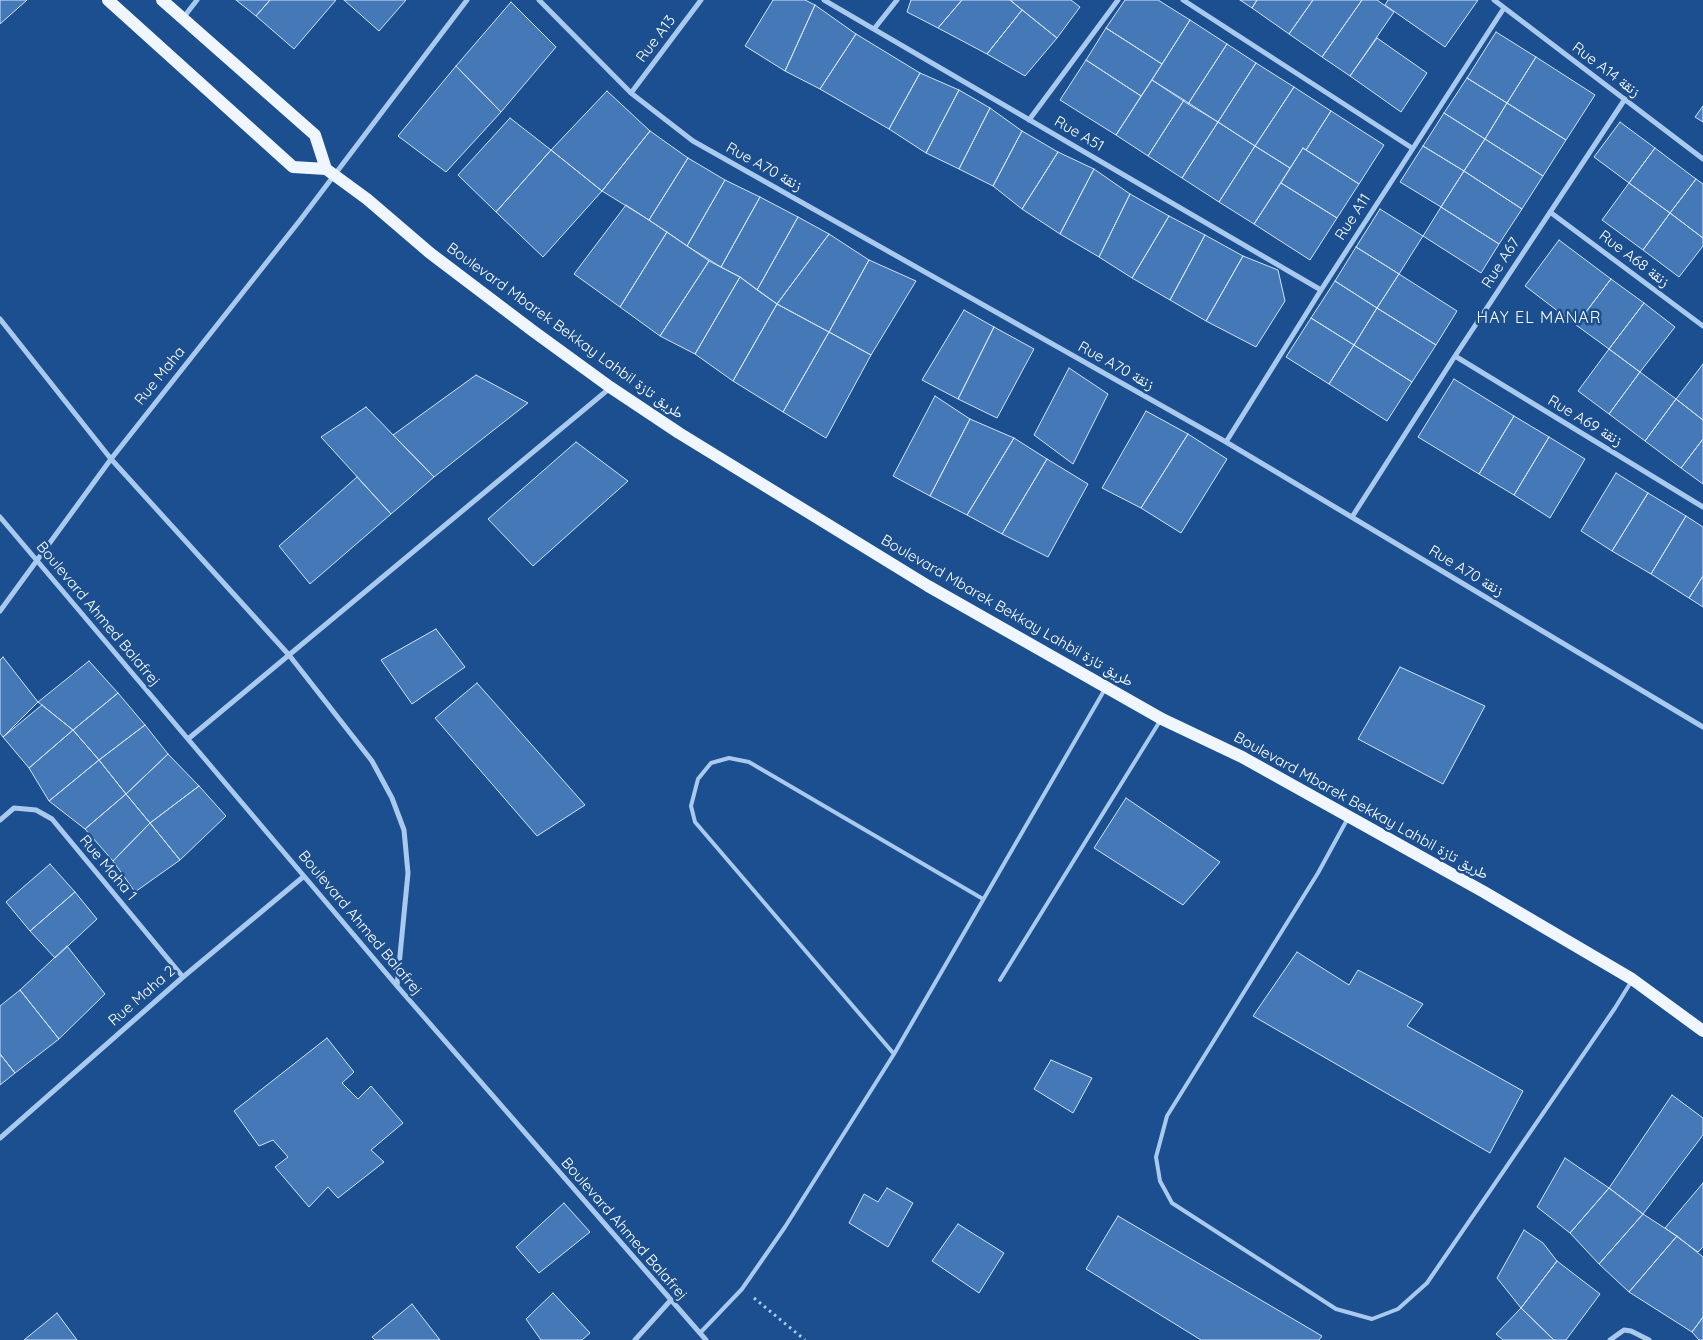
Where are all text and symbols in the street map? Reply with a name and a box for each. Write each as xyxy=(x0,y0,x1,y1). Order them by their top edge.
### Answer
street label: Rue A13 xyxy=(633,12,679,66)
street label: Rue A14 زنقة xyxy=(1568,39,1644,101)
street label: Rue A51 xyxy=(1051,113,1107,155)
street label: Rue A70 زنقة xyxy=(723,139,805,195)
street label: Rue A11 xyxy=(1331,190,1375,244)
street label: Rue A68 زنقة xyxy=(1595,227,1673,291)
street label: Rue A67 xyxy=(1478,234,1524,292)
street label: Boulevard Mbarek Bekkay Lahbil طريق تازة xyxy=(443,239,687,423)
district label: HAY EL MANAR xyxy=(1475,308,1603,328)
street label: Rue A70 زنقة xyxy=(1075,338,1157,394)
street label: Rue Maha xyxy=(131,343,189,409)
street label: Rue A69 زنقة xyxy=(1544,392,1626,450)
street label: Boulevard Mbarek Bekkay Lahbil طريق تازة xyxy=(878,531,1136,691)
street label: Boulevard Ahmed Balafrej xyxy=(32,538,164,690)
street label: Rue A70 زنقة xyxy=(1425,542,1507,600)
street label: Boulevard Mbarek Bekkay Lahbil طريق تازة xyxy=(1231,728,1491,884)
street label: Rue Maha 1 xyxy=(75,832,141,904)
street label: Boulevard Ahmed Balafrej xyxy=(294,847,426,999)
street label: Rue Maha 2 xyxy=(105,962,179,1030)
street label: Boulevard Ahmed Balafrej xyxy=(557,1154,691,1304)

